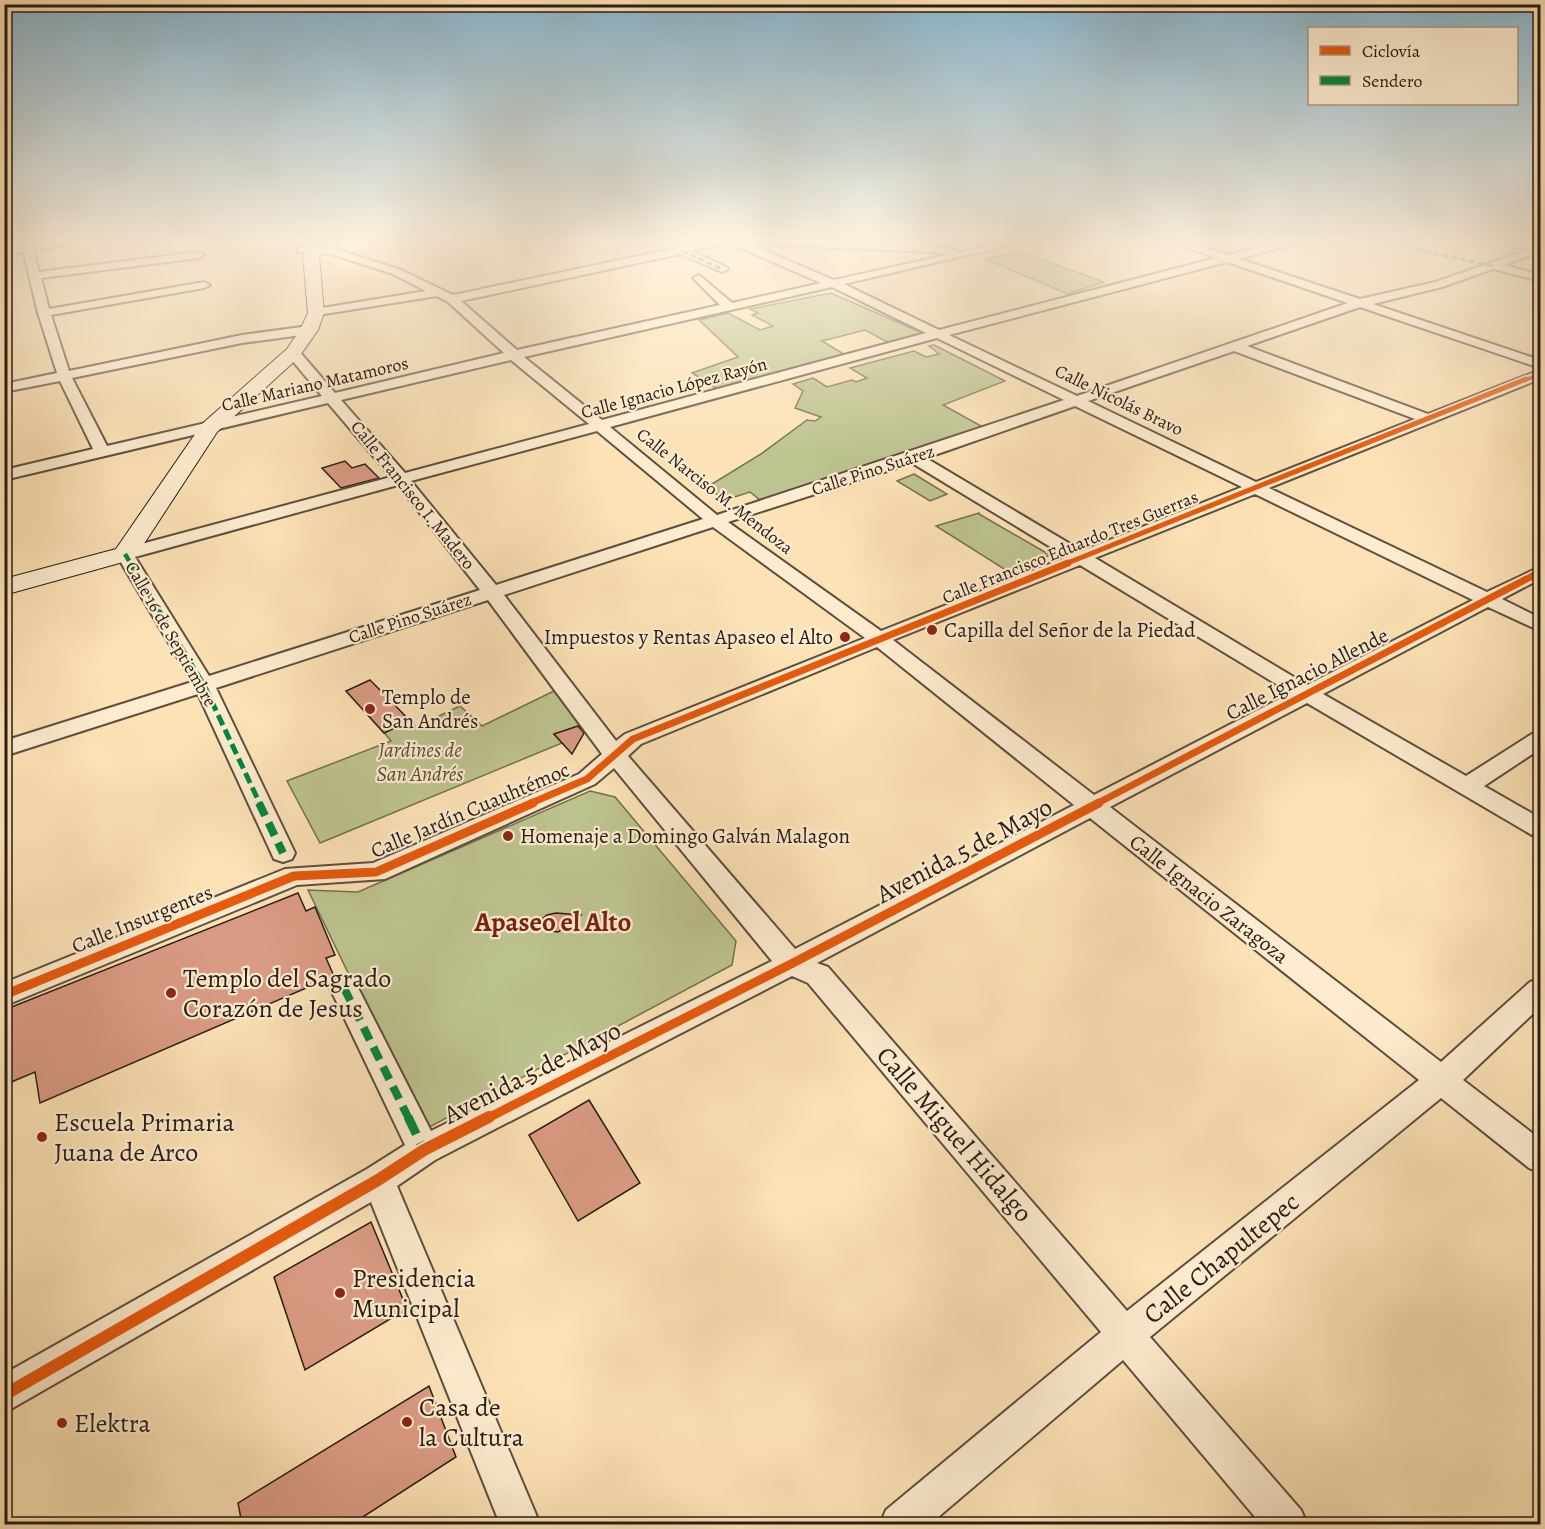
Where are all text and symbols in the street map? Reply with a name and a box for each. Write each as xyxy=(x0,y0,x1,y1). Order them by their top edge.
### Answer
legend xyxy=(1308,27,1518,105)
text: Ciclovía xyxy=(1362,39,1421,63)
text: Sendero xyxy=(1362,69,1423,93)
street label: Calle Mariano Matamoros xyxy=(219,351,411,417)
street label: Calle Ignacio López Rayón xyxy=(578,352,770,424)
street label: Calle Nicolás Bravo xyxy=(1051,359,1187,441)
street label: Calle Francisco I. Madero xyxy=(345,415,481,575)
street label: Calle Narciso M. Mendoza xyxy=(632,422,799,560)
street label: Calle Pino Suárez xyxy=(808,439,938,501)
street label: Calle Francisco Eduardo Tres Guerras xyxy=(938,485,1202,609)
street label: Calle 16 de Septiembre xyxy=(120,557,222,711)
street label: Calle Pino Suárez xyxy=(345,587,475,649)
place label: Capilla del Señor de la Piedad xyxy=(944,616,1196,644)
street label: Calle Ignacio Allende xyxy=(1221,621,1393,727)
place label: Impuestos y Rentas Apaseo el Alto xyxy=(544,623,833,651)
marker: Capilla del Señor de la Piedad xyxy=(925,623,939,637)
marker: Impuestos y Rentas Apaseo el Alto xyxy=(838,630,852,644)
place label: Templo de San Andrés xyxy=(382,683,478,735)
marker: Templo de San Andrés xyxy=(363,702,377,716)
park label: Jardines de San Andrés xyxy=(376,736,464,788)
street label: Calle Jardín Cuauhtémoc xyxy=(366,755,574,865)
street label: Avenida 5 de Mayo xyxy=(869,789,1059,912)
place label: Homenaje a Domingo Galván Malagon xyxy=(520,822,850,850)
street label: Calle Ignacio Zaragoza xyxy=(1124,828,1295,970)
marker: Homenaje a Domingo Galván Malagon xyxy=(501,829,515,843)
street label: Calle Insurgentes xyxy=(67,878,217,960)
district label: Apaseo el Alto xyxy=(474,904,631,940)
place label: Templo del Sagrado Corazón de Jesus xyxy=(183,961,391,1026)
marker: Templo del Sagrado Corazón de Jesus xyxy=(164,986,178,1000)
street label: Avenida 5 de Mayo xyxy=(437,1013,627,1133)
street label: Calle Miguel Hidalgo xyxy=(869,1039,1041,1230)
place label: Escuela Primaria Juana de Arco xyxy=(54,1105,235,1170)
marker: Escuela Primaria Juana de Arco xyxy=(35,1130,49,1144)
street label: Calle Chapultepec xyxy=(1136,1185,1307,1332)
place label: Presidencia Municipal xyxy=(352,1261,476,1326)
marker: Presidencia Municipal xyxy=(333,1286,347,1300)
place label: Casa de la Cultura xyxy=(419,1390,524,1455)
place label: Elektra xyxy=(74,1406,151,1441)
marker: Casa de la Cultura xyxy=(400,1415,414,1429)
marker: Elektra xyxy=(55,1416,69,1430)

